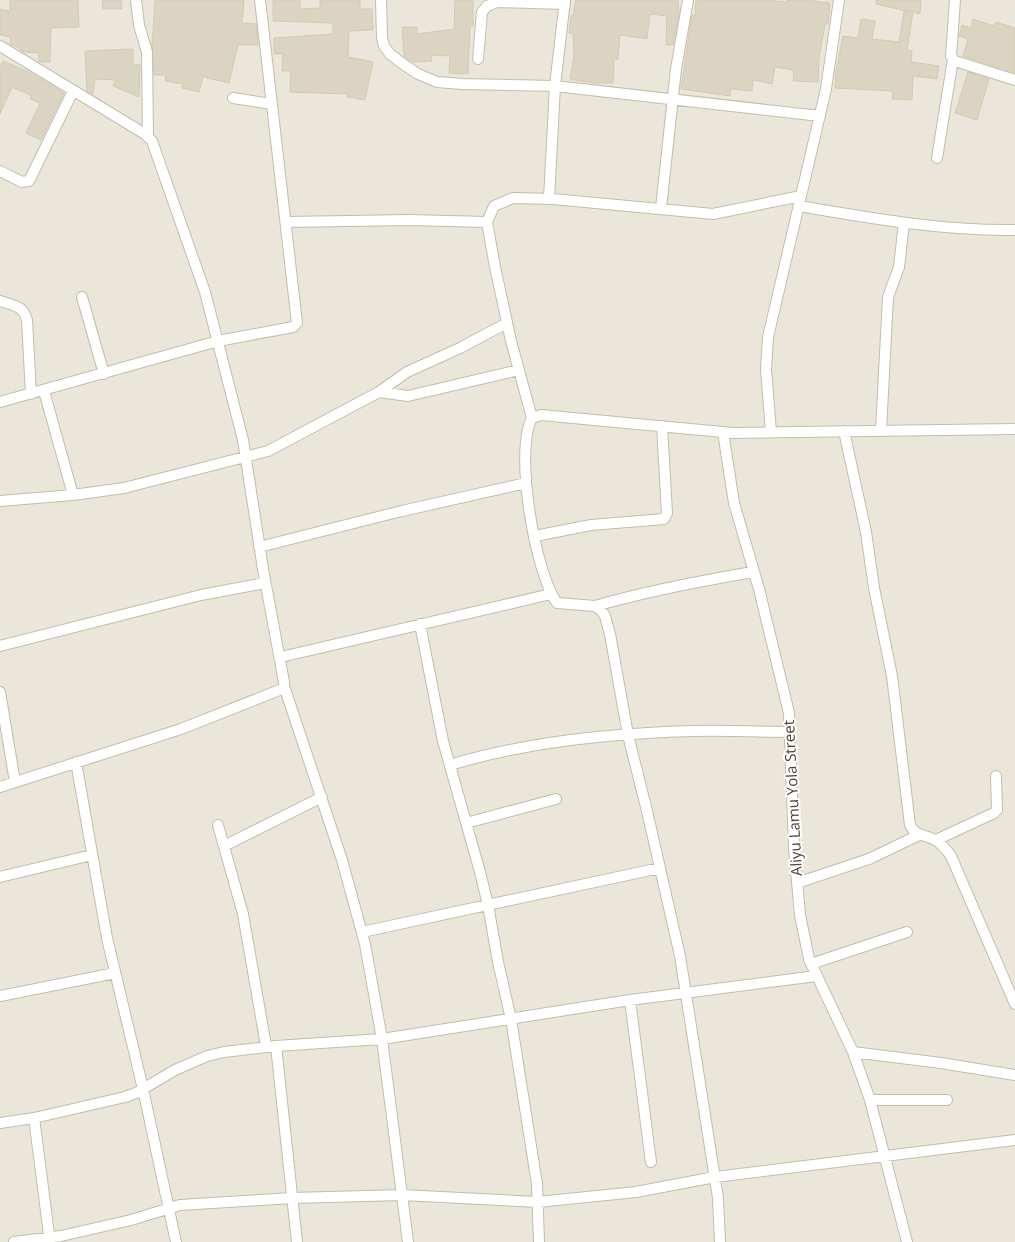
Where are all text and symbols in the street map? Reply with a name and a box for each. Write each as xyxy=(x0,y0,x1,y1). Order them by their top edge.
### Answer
street label: Aliyu Lamu Yola Street xyxy=(778,720,806,877)

